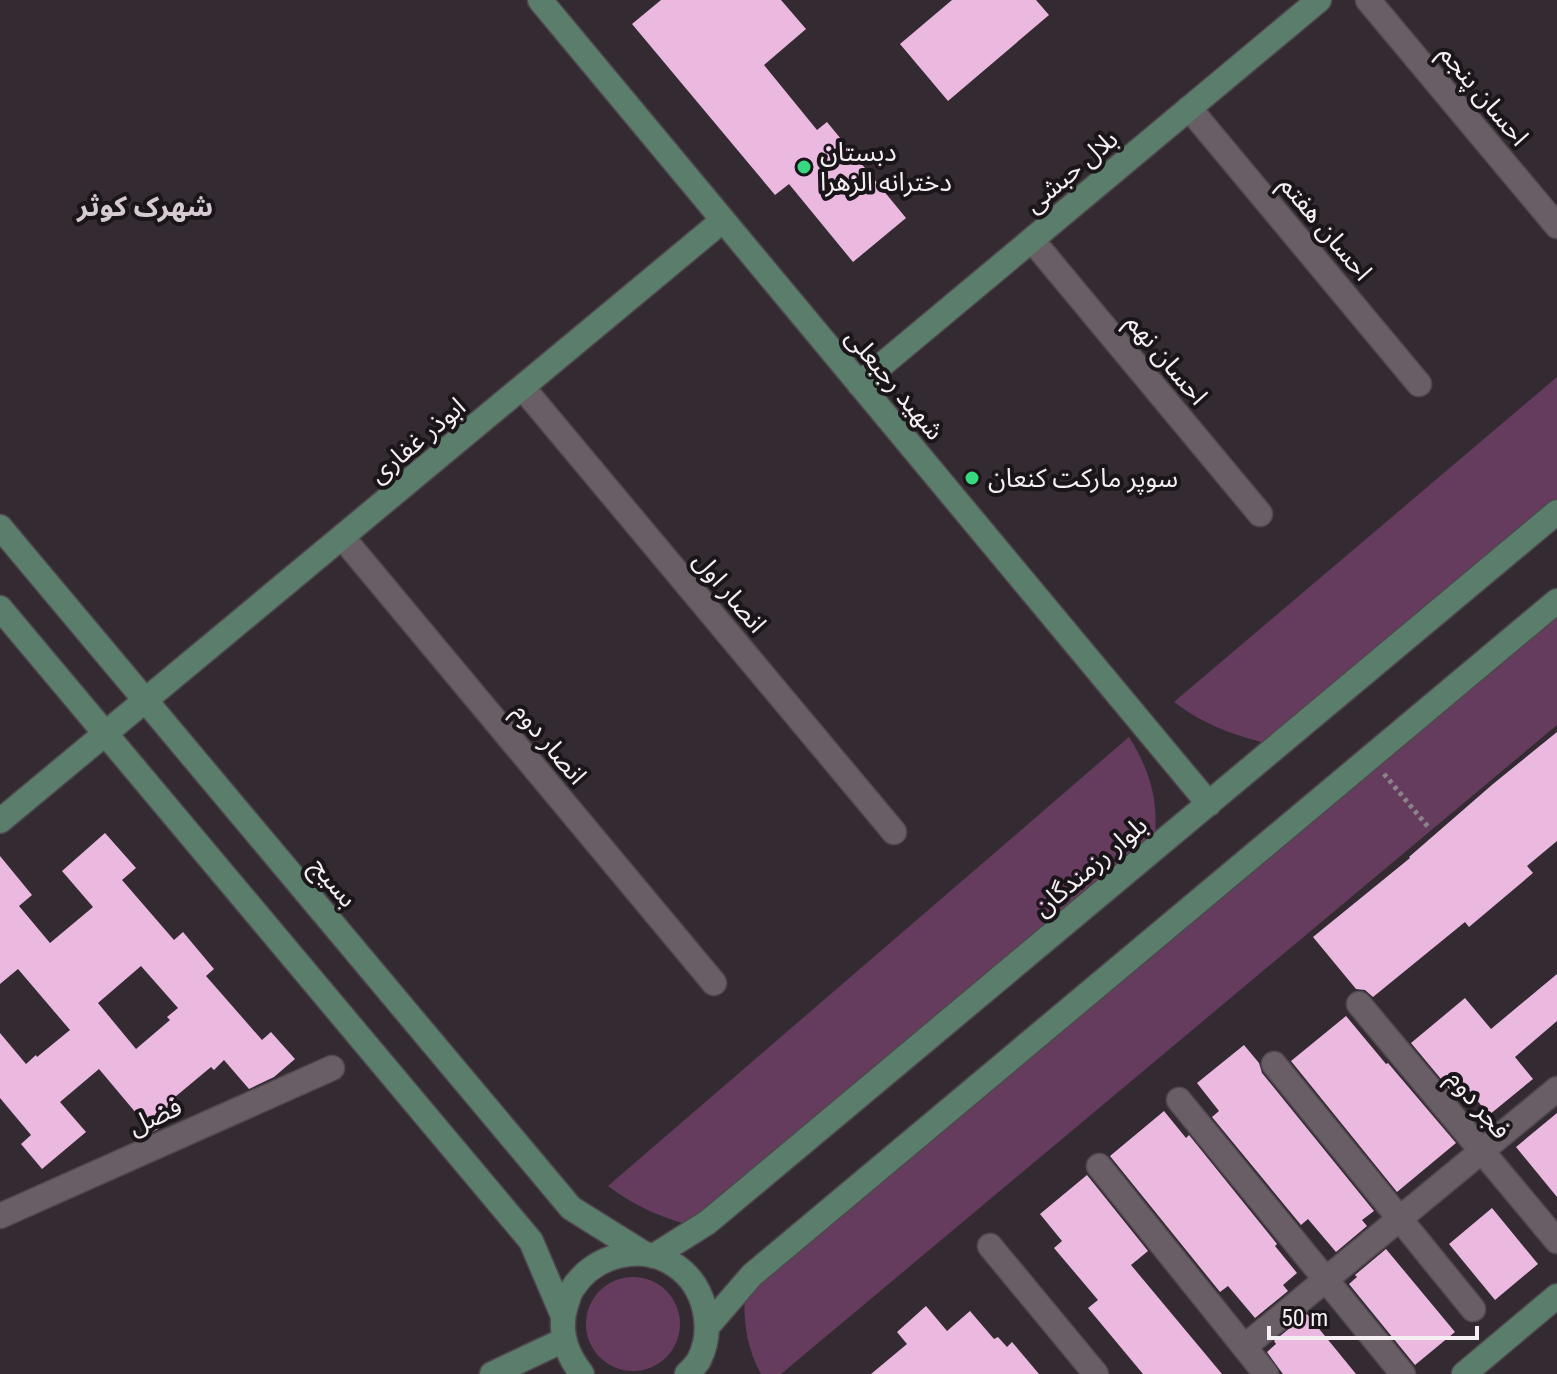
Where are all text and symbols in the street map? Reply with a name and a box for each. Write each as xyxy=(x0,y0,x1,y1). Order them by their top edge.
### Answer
street label: احسان پنجم xyxy=(1429,38,1535,155)
street label: بلال حبشی xyxy=(1018,123,1124,219)
place label: دبستان دخترانه الزهرا xyxy=(820,137,952,197)
marker: دبستان دخترانه الزهرا xyxy=(795,158,813,176)
street label: احسان هفتم xyxy=(1270,170,1378,290)
district label: شهرک کوثر xyxy=(76,190,213,223)
street label: احسان نهم xyxy=(1116,307,1214,414)
street label: شهید رجبعلی xyxy=(840,322,950,446)
street label: ابوذر غفاری xyxy=(363,391,471,489)
place label: سوپر مارکت کنعان xyxy=(988,463,1178,495)
marker: سوپر مارکت کنعان xyxy=(963,469,981,487)
street label: انصار اول xyxy=(687,545,773,639)
street label: انصار دوم xyxy=(503,696,593,793)
street label: بلوار رزمندگان xyxy=(1027,810,1153,922)
street label: بسیج xyxy=(301,851,363,916)
street label: فجر دوم xyxy=(1438,1063,1517,1148)
street label: فضل xyxy=(124,1091,186,1141)
scale bar xyxy=(1269,1290,1477,1340)
text: 50 m xyxy=(1281,1304,1328,1332)

